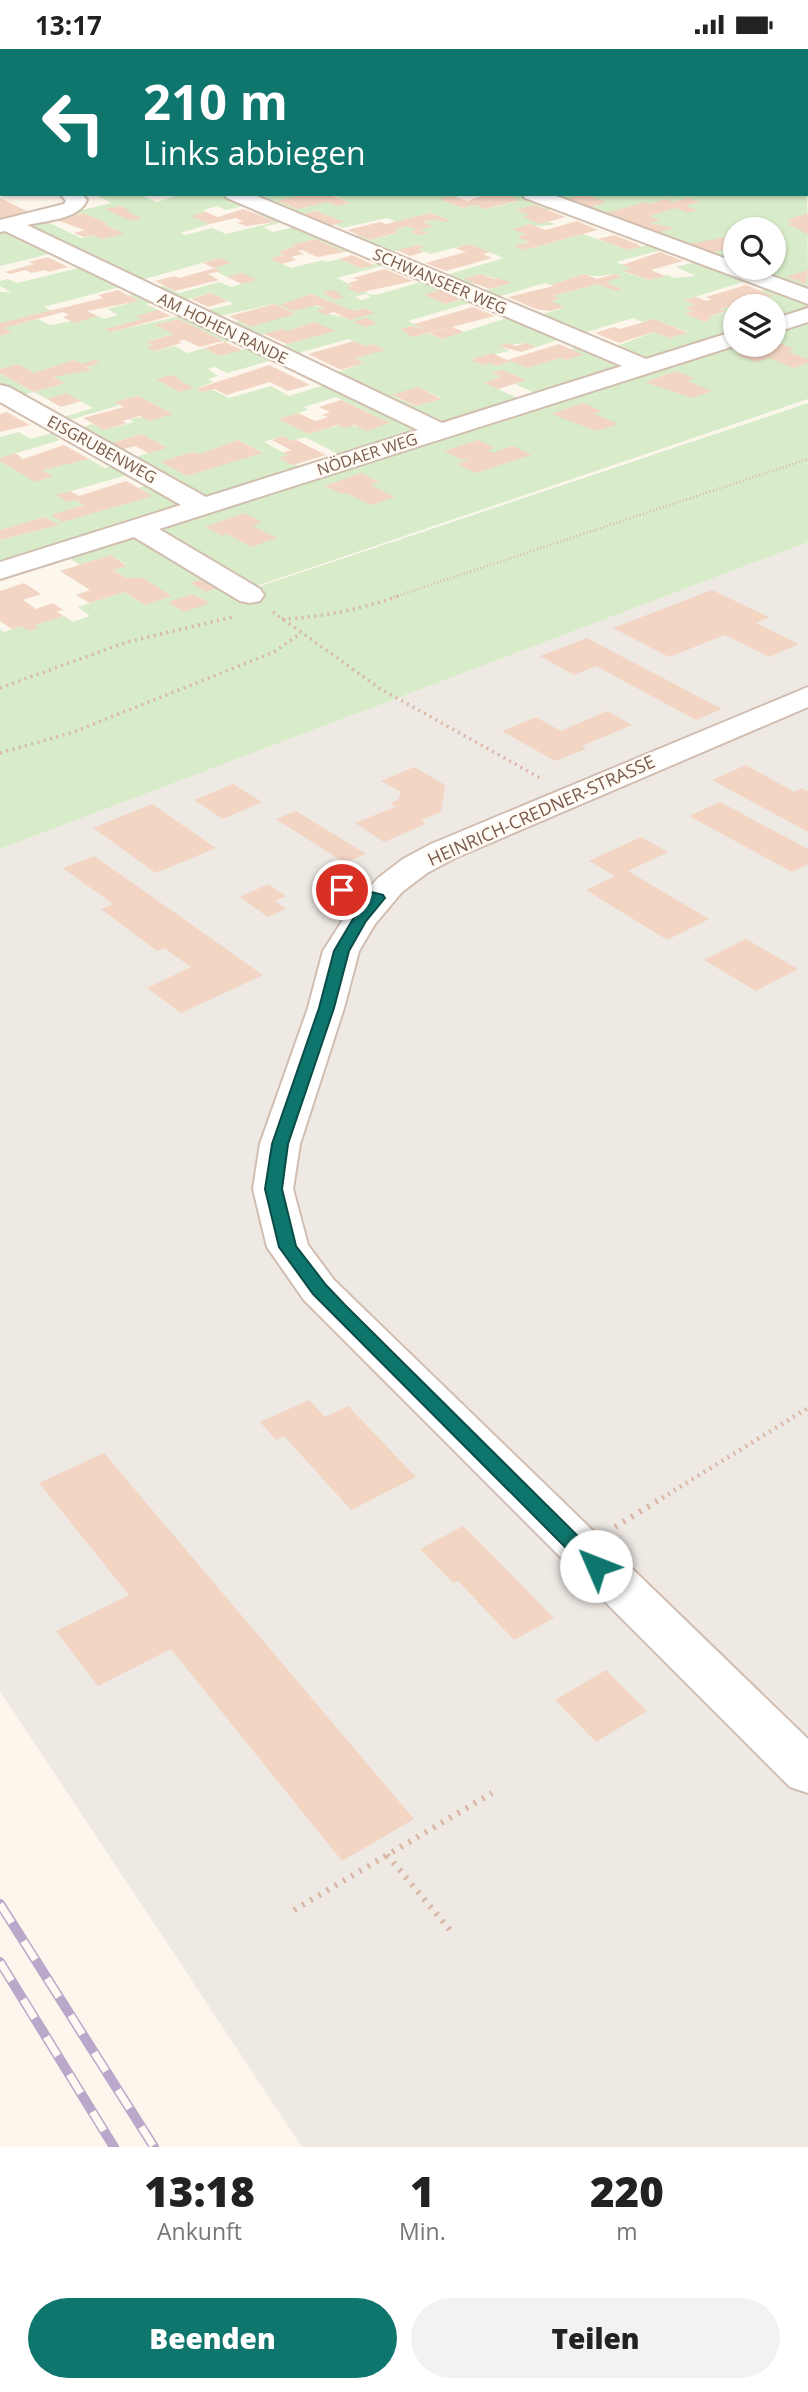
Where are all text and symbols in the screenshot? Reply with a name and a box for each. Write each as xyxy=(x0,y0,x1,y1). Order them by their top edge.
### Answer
text: 13:17 xyxy=(35,7,102,43)
text: 210 m xyxy=(143,68,288,134)
icon: left xyxy=(28,77,119,168)
text: Links abbiegen xyxy=(143,131,366,174)
map controls xyxy=(723,217,786,357)
button: search xyxy=(723,217,786,280)
street label: SCHWANSEER WEG xyxy=(370,243,510,319)
street label: AM HOHEN RANDE xyxy=(154,287,292,369)
button: layers xyxy=(723,294,786,357)
street label: EISGRUBENWEG xyxy=(43,410,161,488)
street label: NÖDAER WEG xyxy=(314,427,420,481)
street label: HEINRICH-CREDNER-STRASSE xyxy=(424,749,658,871)
pin xyxy=(312,860,372,920)
icon: arrive xyxy=(323,871,361,909)
position arrow xyxy=(559,1529,633,1603)
text: 13:18 xyxy=(144,2162,255,2219)
text: 1 xyxy=(410,2162,435,2219)
text: 220 xyxy=(590,2162,664,2219)
text: Ankunft xyxy=(157,2215,242,2247)
text: Min. xyxy=(399,2215,446,2247)
text: m xyxy=(616,2215,637,2247)
button: Beenden xyxy=(28,2298,397,2378)
button: Teilen xyxy=(411,2298,780,2378)

